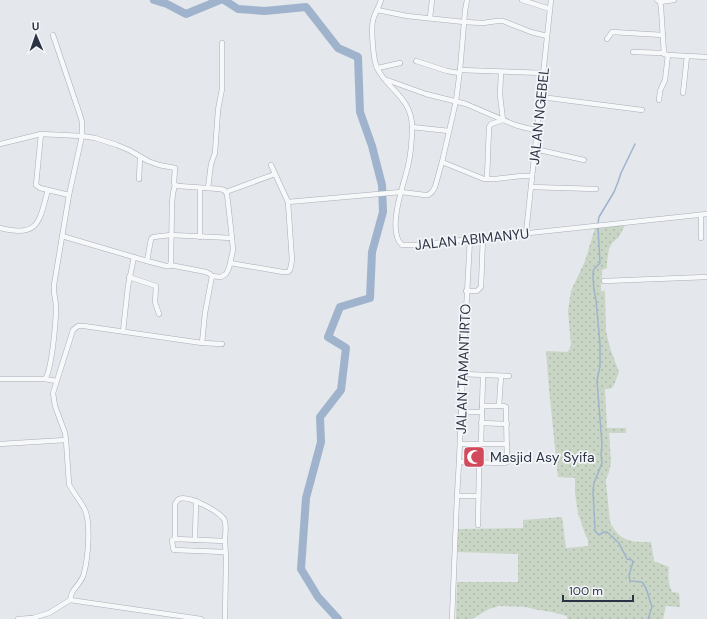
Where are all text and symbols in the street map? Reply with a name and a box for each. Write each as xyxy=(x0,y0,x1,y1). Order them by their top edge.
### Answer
north arrow xyxy=(16,16,56,56)
text: U xyxy=(32,19,40,33)
street label: JALAN NGEBEL xyxy=(525,66,553,166)
street label: JALAN ABIMANYU xyxy=(414,224,530,254)
street label: JALAN TAMANTIRTO xyxy=(452,303,474,434)
mosque icon: Masjid Asy Syifa xyxy=(461,444,487,470)
place label: Masjid Asy Syifa xyxy=(490,448,595,466)
scale bar xyxy=(563,577,633,603)
text: 100 m xyxy=(569,583,603,599)

